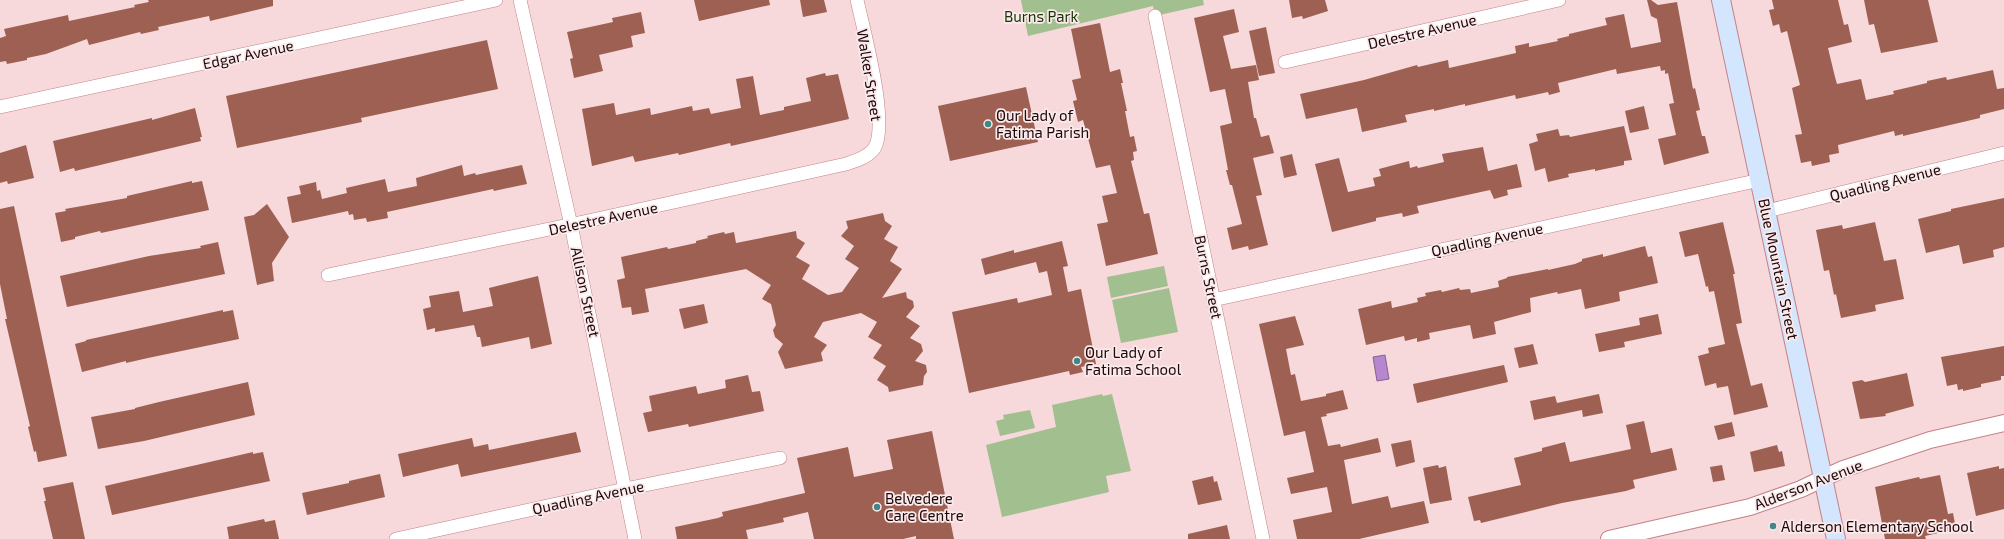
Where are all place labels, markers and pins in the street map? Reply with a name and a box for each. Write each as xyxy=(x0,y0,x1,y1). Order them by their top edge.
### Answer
place label: Our Lady of Fatima Parish xyxy=(996,106,1089,141)
marker: Our Lady of Fatima Parish xyxy=(983,119,993,129)
place label: Our Lady of Fatima School xyxy=(1085,343,1182,378)
marker: Our Lady of Fatima School xyxy=(1072,356,1082,366)
place label: Belvedere Care Centre xyxy=(885,489,964,524)
marker: Belvedere Care Centre xyxy=(872,502,882,512)
place label: Alderson Elementary School xyxy=(1781,517,1974,535)
marker: Alderson Elementary School xyxy=(1768,521,1778,531)

